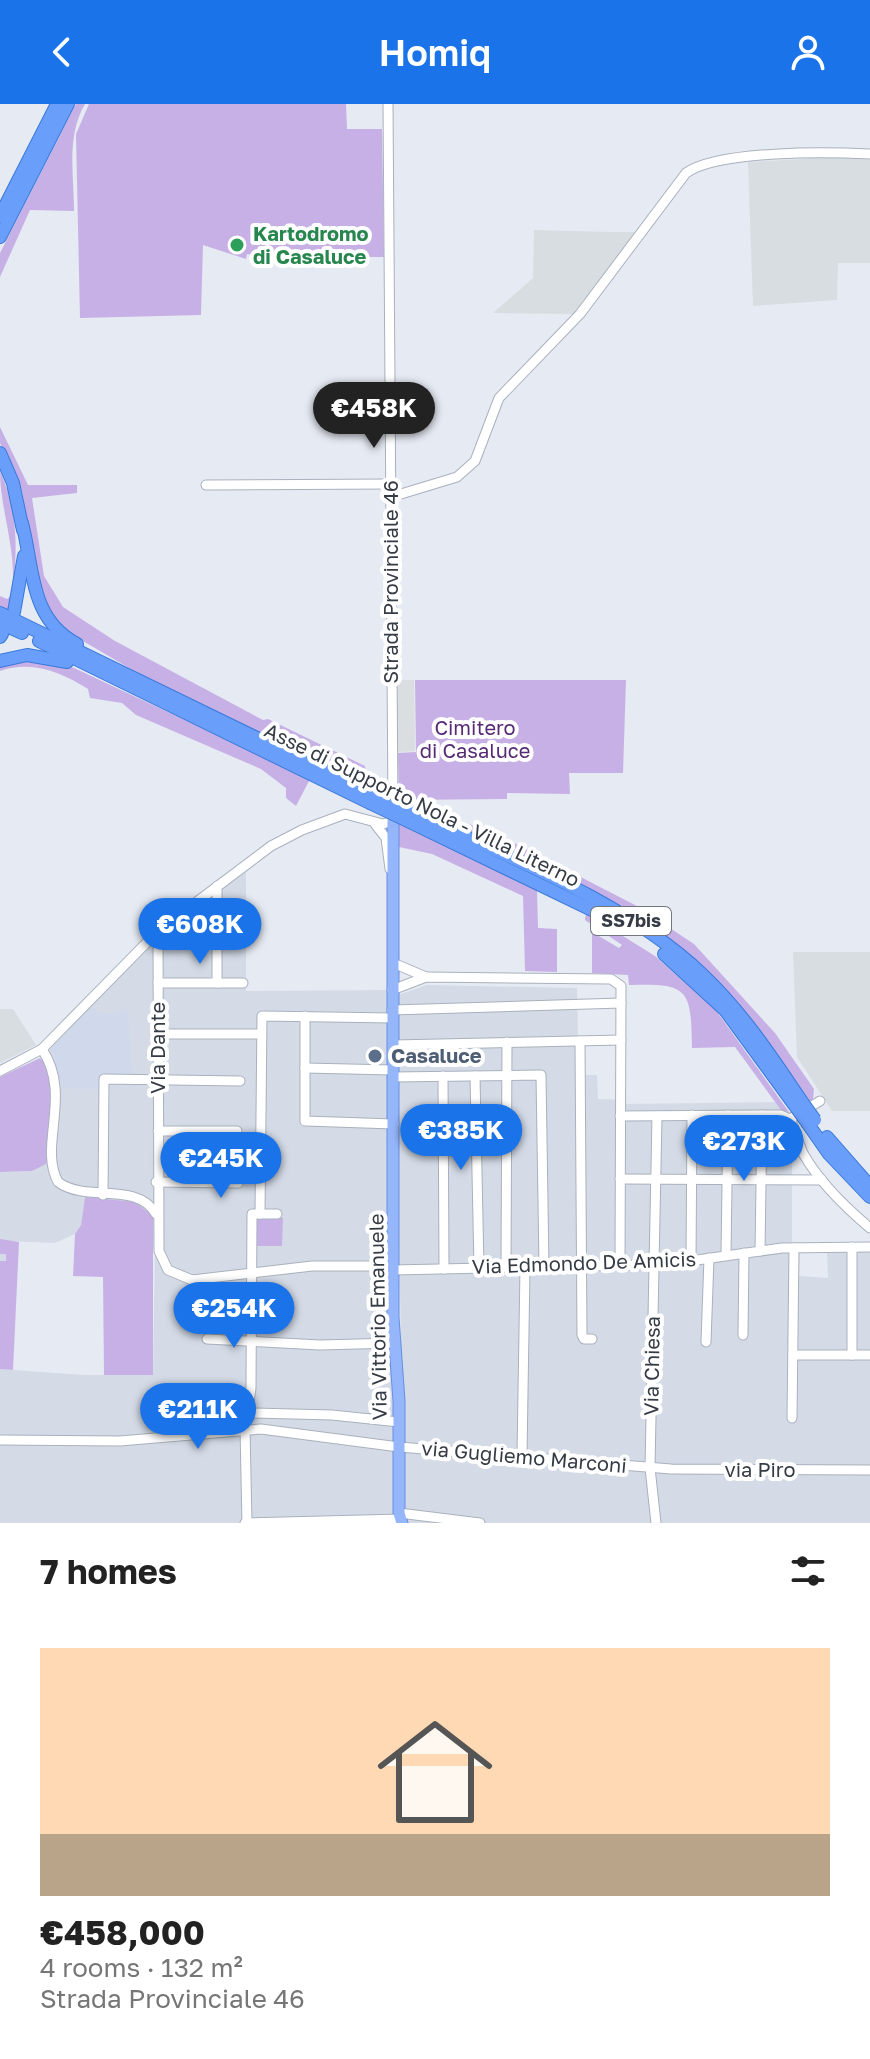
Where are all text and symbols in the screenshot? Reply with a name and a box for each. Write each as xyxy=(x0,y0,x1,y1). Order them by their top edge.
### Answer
icon: back xyxy=(40,30,84,74)
icon: person xyxy=(786,30,830,74)
text: Homiq xyxy=(379,31,491,74)
place label: Kartodromo di Casaluce xyxy=(253,221,368,268)
marker: Kartodromo di Casaluce xyxy=(228,236,246,254)
pin: €458K xyxy=(318,382,430,450)
text: €458K xyxy=(331,392,417,423)
street label: Strada Provinciale 46 xyxy=(378,480,402,684)
park label: Cimitero di Casaluce xyxy=(420,715,530,762)
street label: Asse di Supporto Nola - Villa Literno xyxy=(261,717,584,891)
pin: €608K xyxy=(144,898,256,966)
road number: SS7bis xyxy=(591,907,671,935)
text: €608K xyxy=(156,908,244,939)
street label: Via Dante xyxy=(145,1002,169,1094)
place label: Casaluce xyxy=(391,1043,482,1067)
marker: Casaluce xyxy=(366,1047,384,1065)
pin: €385K xyxy=(405,1104,517,1172)
text: €385K xyxy=(418,1114,504,1145)
pin: €273K xyxy=(688,1115,800,1183)
text: €273K xyxy=(702,1125,786,1156)
pin: €245K xyxy=(165,1132,277,1200)
text: €245K xyxy=(178,1142,264,1173)
street label: Via Vittorio Emanuele xyxy=(363,1213,391,1421)
street label: Via Edmondo De Amicis xyxy=(471,1246,697,1278)
pin: €254K xyxy=(178,1282,290,1350)
text: €254K xyxy=(191,1292,277,1323)
street label: Via Chiesa xyxy=(638,1316,664,1416)
pin: €211K xyxy=(142,1383,254,1451)
text: €211K xyxy=(158,1393,238,1424)
street label: via Gugliemo Marconi xyxy=(420,1435,628,1477)
street label: via Piro xyxy=(725,1457,795,1481)
icon: filters xyxy=(786,1549,830,1593)
text: 7 homes xyxy=(40,1551,177,1591)
icon: home xyxy=(363,1700,507,1844)
text: €458,000 xyxy=(40,1912,205,1952)
text: 4 rooms · 132 m² xyxy=(40,1952,243,1983)
text: Strada Provinciale 46 xyxy=(40,1983,305,2014)

